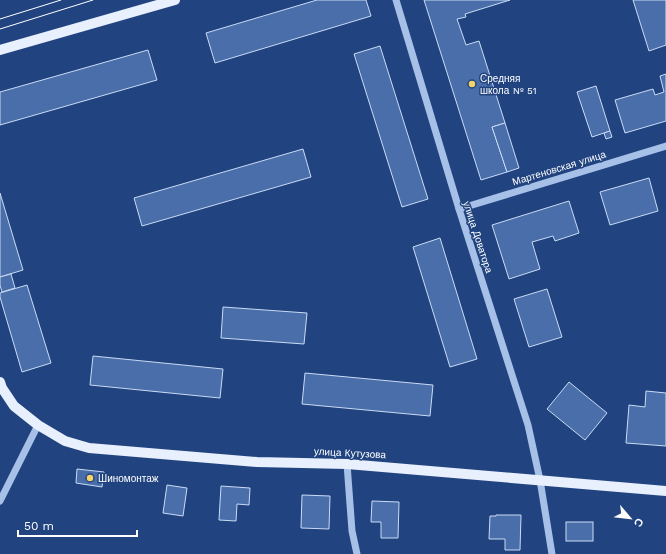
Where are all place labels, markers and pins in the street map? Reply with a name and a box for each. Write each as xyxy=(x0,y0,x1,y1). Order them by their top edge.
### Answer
place label: Средняя школа № 51 xyxy=(480,73,537,96)
marker: Средняя школа № 51 xyxy=(467,79,477,89)
marker: Шиномонтаж xyxy=(85,473,95,483)
place label: Шиномонтаж xyxy=(98,473,159,484)

